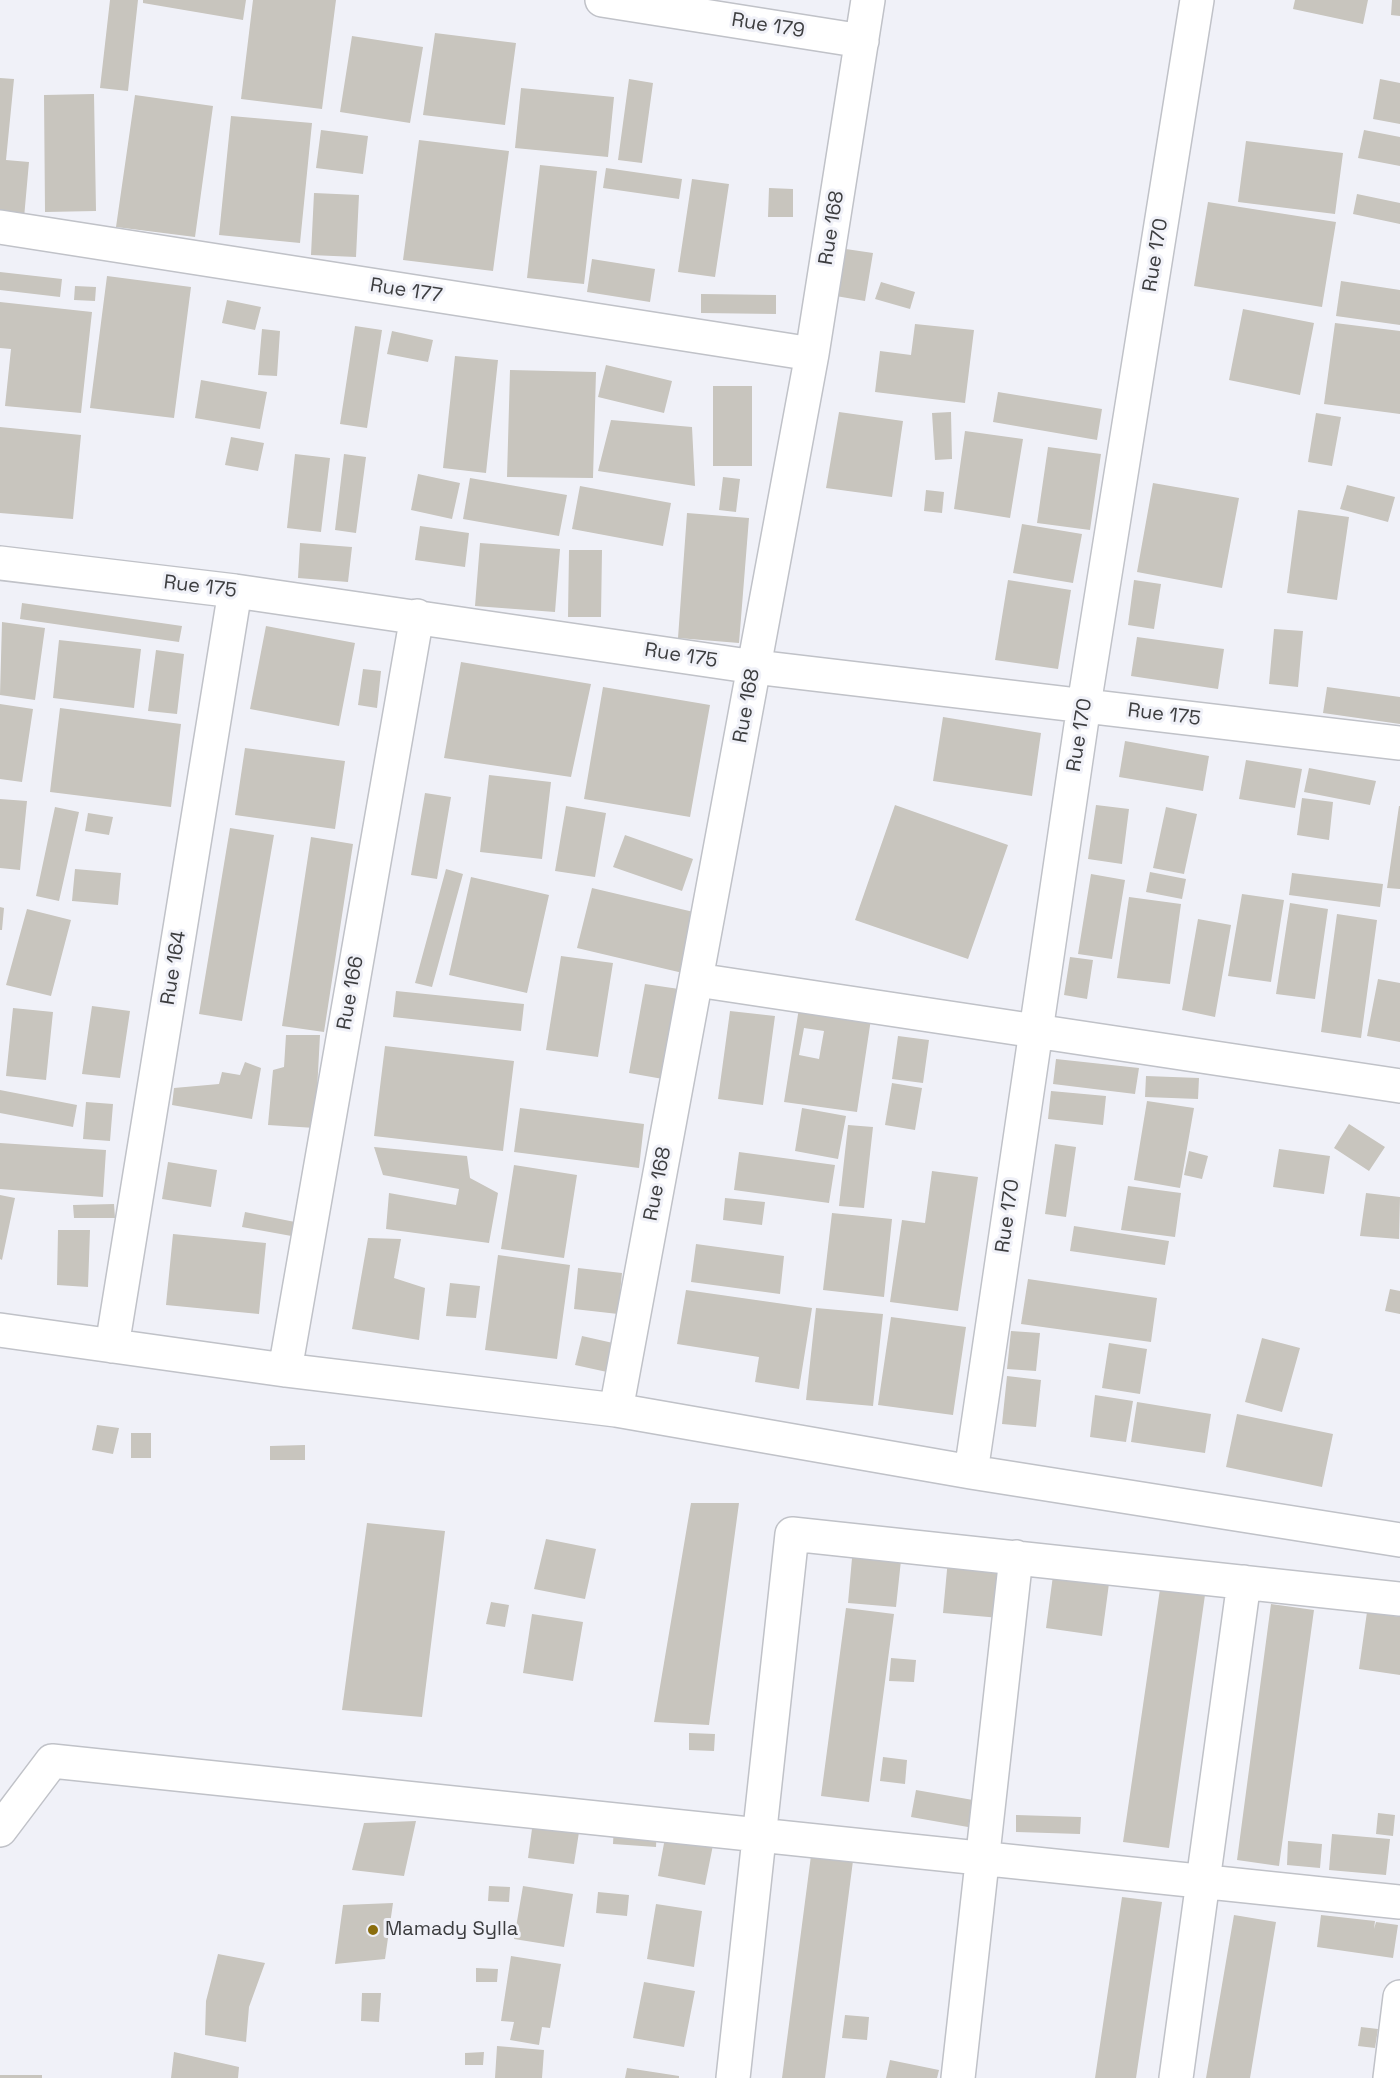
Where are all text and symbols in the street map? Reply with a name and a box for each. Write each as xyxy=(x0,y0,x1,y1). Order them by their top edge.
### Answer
street label: Rue 179 xyxy=(730,8,806,44)
street label: Rue 168 xyxy=(814,189,850,267)
street label: Rue 170 xyxy=(1138,217,1174,293)
street label: Rue 177 xyxy=(368,273,444,309)
street label: Rue 175 xyxy=(162,571,238,603)
street label: Rue 175 xyxy=(643,638,719,674)
street label: Rue 168 xyxy=(729,667,765,745)
street label: Rue 170 xyxy=(1062,697,1098,773)
street label: Rue 175 xyxy=(1126,699,1202,731)
street label: Rue 164 xyxy=(156,929,192,1007)
street label: Rue 166 xyxy=(333,954,369,1032)
street label: Rue 168 xyxy=(639,1145,677,1223)
street label: Rue 170 xyxy=(991,1178,1025,1254)
place label: Mamady Sylla xyxy=(385,1918,518,1942)
marker: Mamady Sylla xyxy=(366,1923,380,1937)

